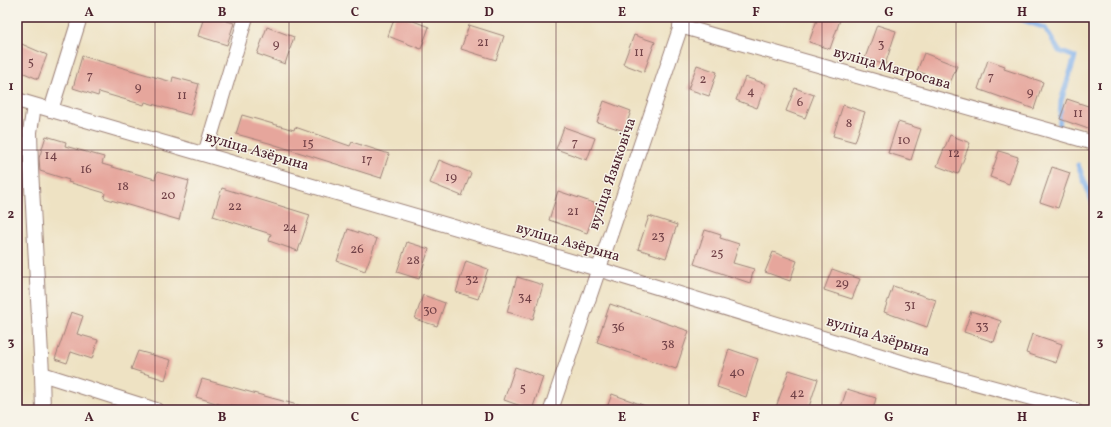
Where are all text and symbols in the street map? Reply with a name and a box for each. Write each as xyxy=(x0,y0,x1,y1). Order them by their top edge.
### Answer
text: A xyxy=(84,4,94,22)
text: B xyxy=(218,4,227,22)
text: C xyxy=(351,4,359,22)
text: D xyxy=(484,4,494,22)
text: E xyxy=(618,4,626,22)
text: F xyxy=(752,4,760,22)
text: G xyxy=(884,4,894,22)
text: H xyxy=(1017,4,1027,22)
house number: 21 xyxy=(477,34,489,52)
house number: 9 xyxy=(273,36,280,54)
house number: 3 xyxy=(878,36,885,54)
street label: вуліца Матросава xyxy=(831,42,953,96)
house number: 11 xyxy=(634,44,644,62)
house number: 5 xyxy=(28,54,34,72)
house number: 7 xyxy=(87,67,93,85)
house number: 7 xyxy=(988,68,994,86)
house number: 2 xyxy=(700,71,707,89)
text: 1 xyxy=(8,78,14,96)
text: 1 xyxy=(1097,78,1103,96)
house number: 9 xyxy=(135,79,142,97)
house number: 4 xyxy=(747,83,755,101)
house number: 9 xyxy=(1027,84,1034,102)
house number: 11 xyxy=(177,87,187,105)
house number: 6 xyxy=(797,94,804,112)
house number: 11 xyxy=(1073,105,1083,123)
street label: вуліца Языковіча xyxy=(584,115,642,233)
house number: 8 xyxy=(846,115,852,133)
street label: вуліца Азёрына xyxy=(203,127,311,177)
house number: 10 xyxy=(898,132,911,150)
house number: 7 xyxy=(572,134,578,152)
house number: 15 xyxy=(302,135,314,153)
house number: 12 xyxy=(948,145,960,163)
house number: 14 xyxy=(45,147,58,165)
house number: 17 xyxy=(361,151,373,169)
house number: 16 xyxy=(80,161,92,179)
house number: 19 xyxy=(445,169,457,187)
house number: 18 xyxy=(117,178,129,196)
house number: 20 xyxy=(161,187,176,205)
house number: 22 xyxy=(228,198,242,216)
house number: 21 xyxy=(567,203,579,221)
text: 2 xyxy=(8,206,15,224)
text: 2 xyxy=(1097,206,1104,224)
street label: вуліца Азёрына xyxy=(514,218,622,268)
house number: 24 xyxy=(283,219,297,237)
house number: 23 xyxy=(651,228,665,246)
house number: 26 xyxy=(350,241,364,259)
house number: 25 xyxy=(710,245,724,263)
house number: 28 xyxy=(406,252,420,270)
house number: 32 xyxy=(465,271,479,289)
house number: 29 xyxy=(835,275,849,293)
house number: 34 xyxy=(518,289,532,307)
house number: 31 xyxy=(904,297,916,315)
house number: 30 xyxy=(423,302,437,320)
street label: вуліца Азёрына xyxy=(824,311,932,363)
house number: 33 xyxy=(975,318,989,336)
house number: 36 xyxy=(611,319,625,337)
text: 3 xyxy=(8,334,15,352)
text: 3 xyxy=(1097,334,1104,352)
house number: 38 xyxy=(661,336,675,354)
house number: 40 xyxy=(729,364,745,382)
house number: 5 xyxy=(520,380,526,398)
house number: 42 xyxy=(790,385,804,403)
text: A xyxy=(84,409,94,427)
text: B xyxy=(218,409,227,427)
text: C xyxy=(351,409,359,427)
text: D xyxy=(484,409,494,427)
text: E xyxy=(618,409,626,427)
text: F xyxy=(752,409,760,427)
text: G xyxy=(884,409,894,427)
text: H xyxy=(1017,409,1027,427)

